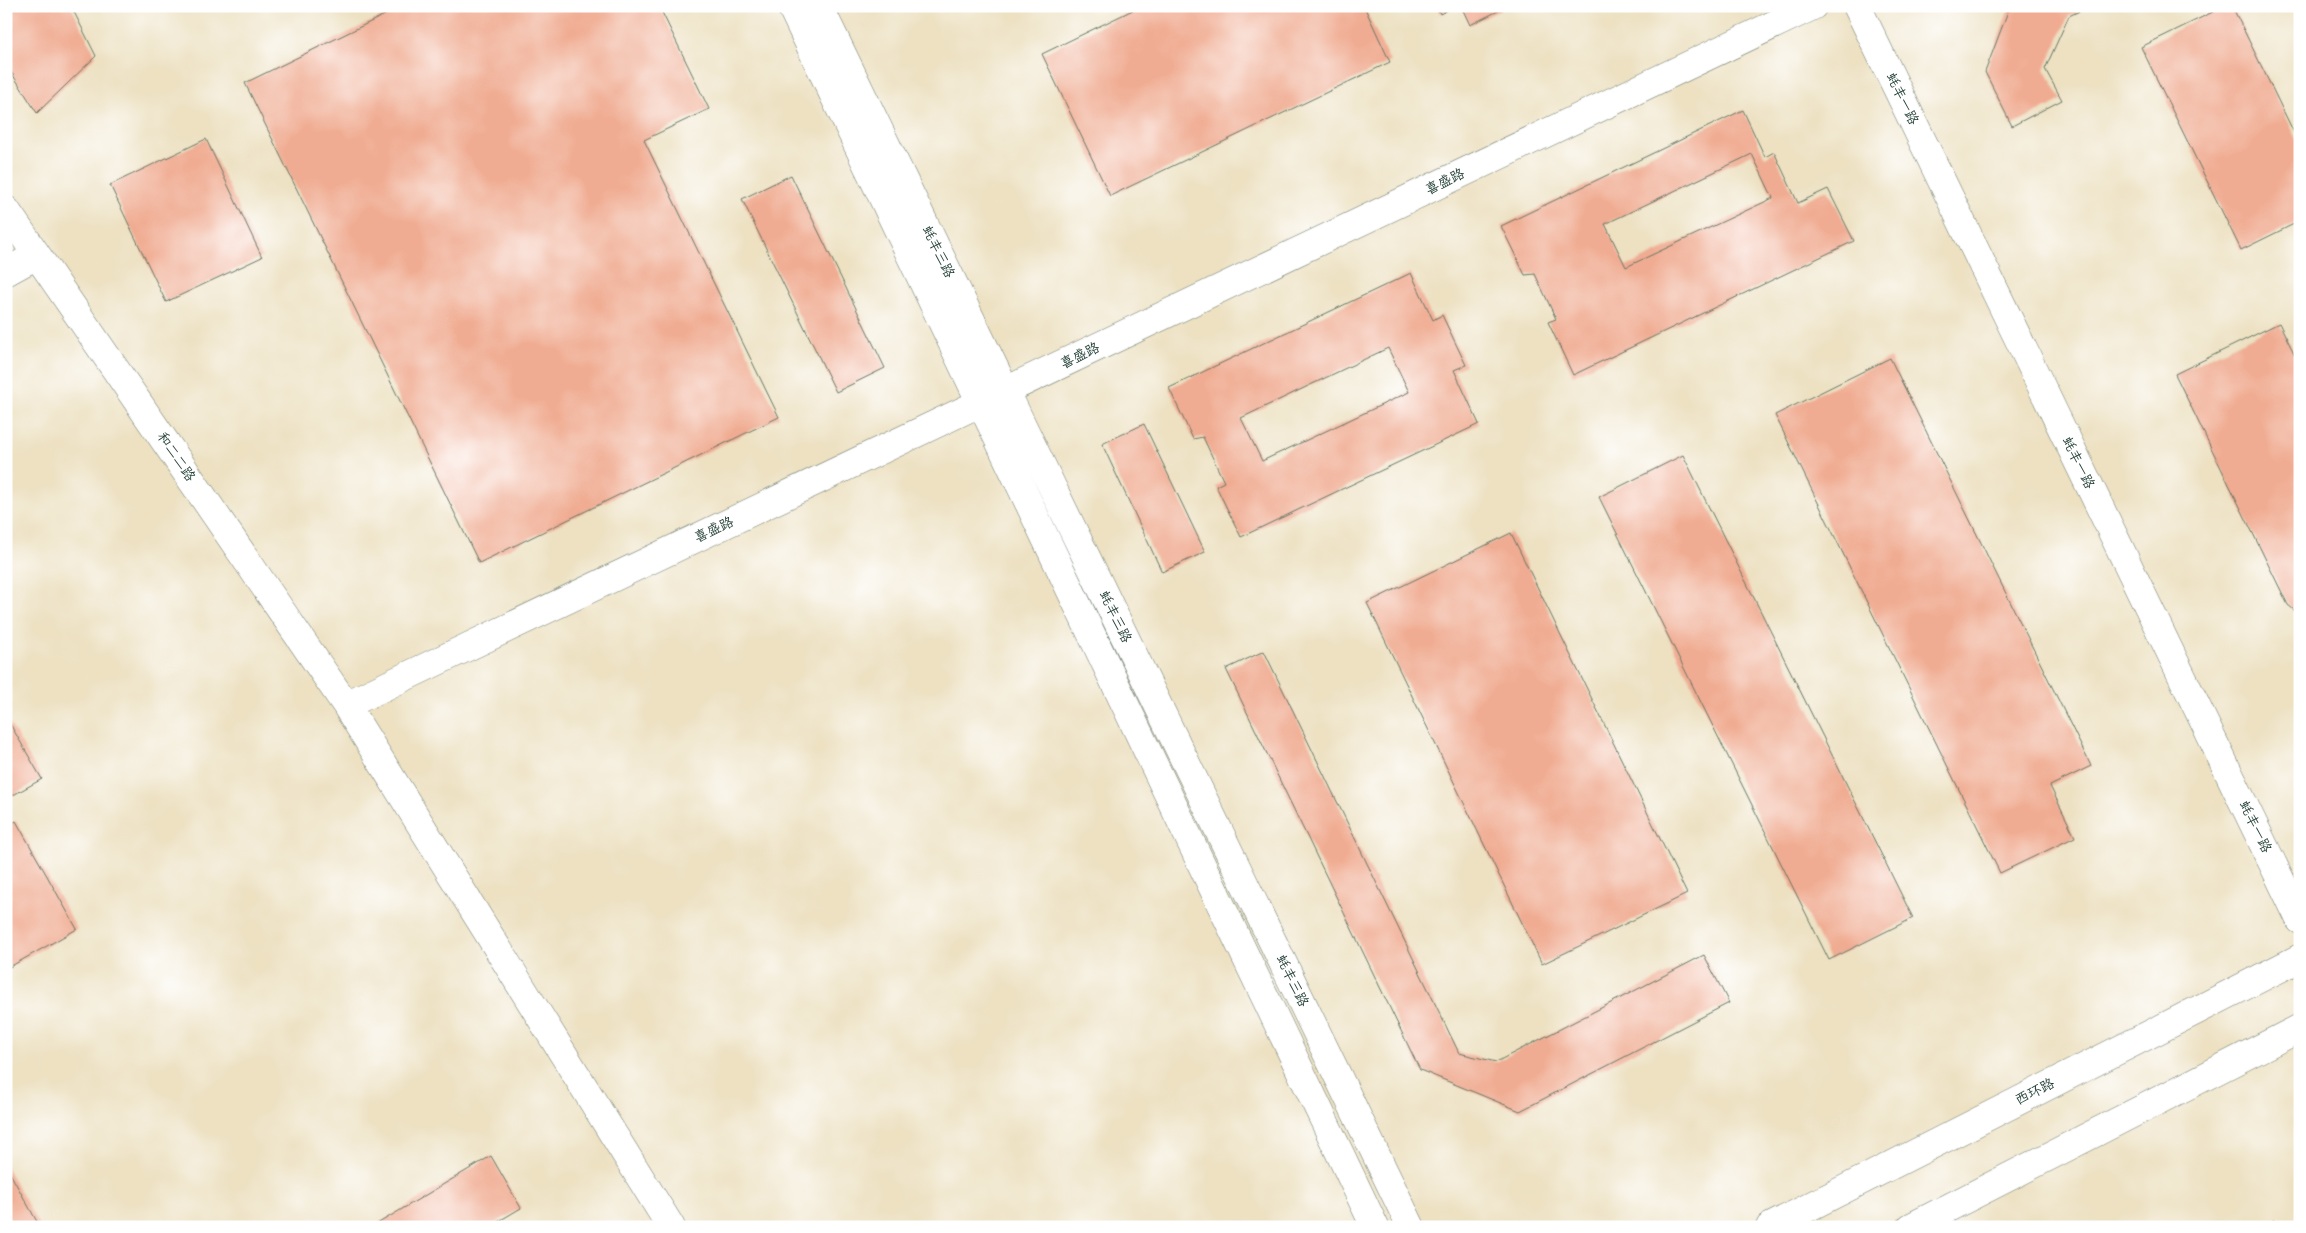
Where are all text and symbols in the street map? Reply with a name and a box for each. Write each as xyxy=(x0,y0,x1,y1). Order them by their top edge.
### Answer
street label: 蚝丰一路 xyxy=(1880,69,1924,129)
street label: 喜盛路 xyxy=(1421,163,1469,201)
street label: 蚝丰三路 xyxy=(916,222,960,282)
street label: 喜盛路 xyxy=(1056,337,1104,375)
street label: 和二二路 xyxy=(151,428,201,486)
street label: 蚝丰一路 xyxy=(2056,433,2100,493)
street label: 喜盛路 xyxy=(690,511,738,549)
street label: 蚝丰三路 xyxy=(1093,587,1137,647)
street label: 蚝丰一路 xyxy=(2233,797,2277,857)
street label: 蚝丰三路 xyxy=(1270,951,1314,1011)
street label: 西环路 xyxy=(2011,1073,2059,1111)

